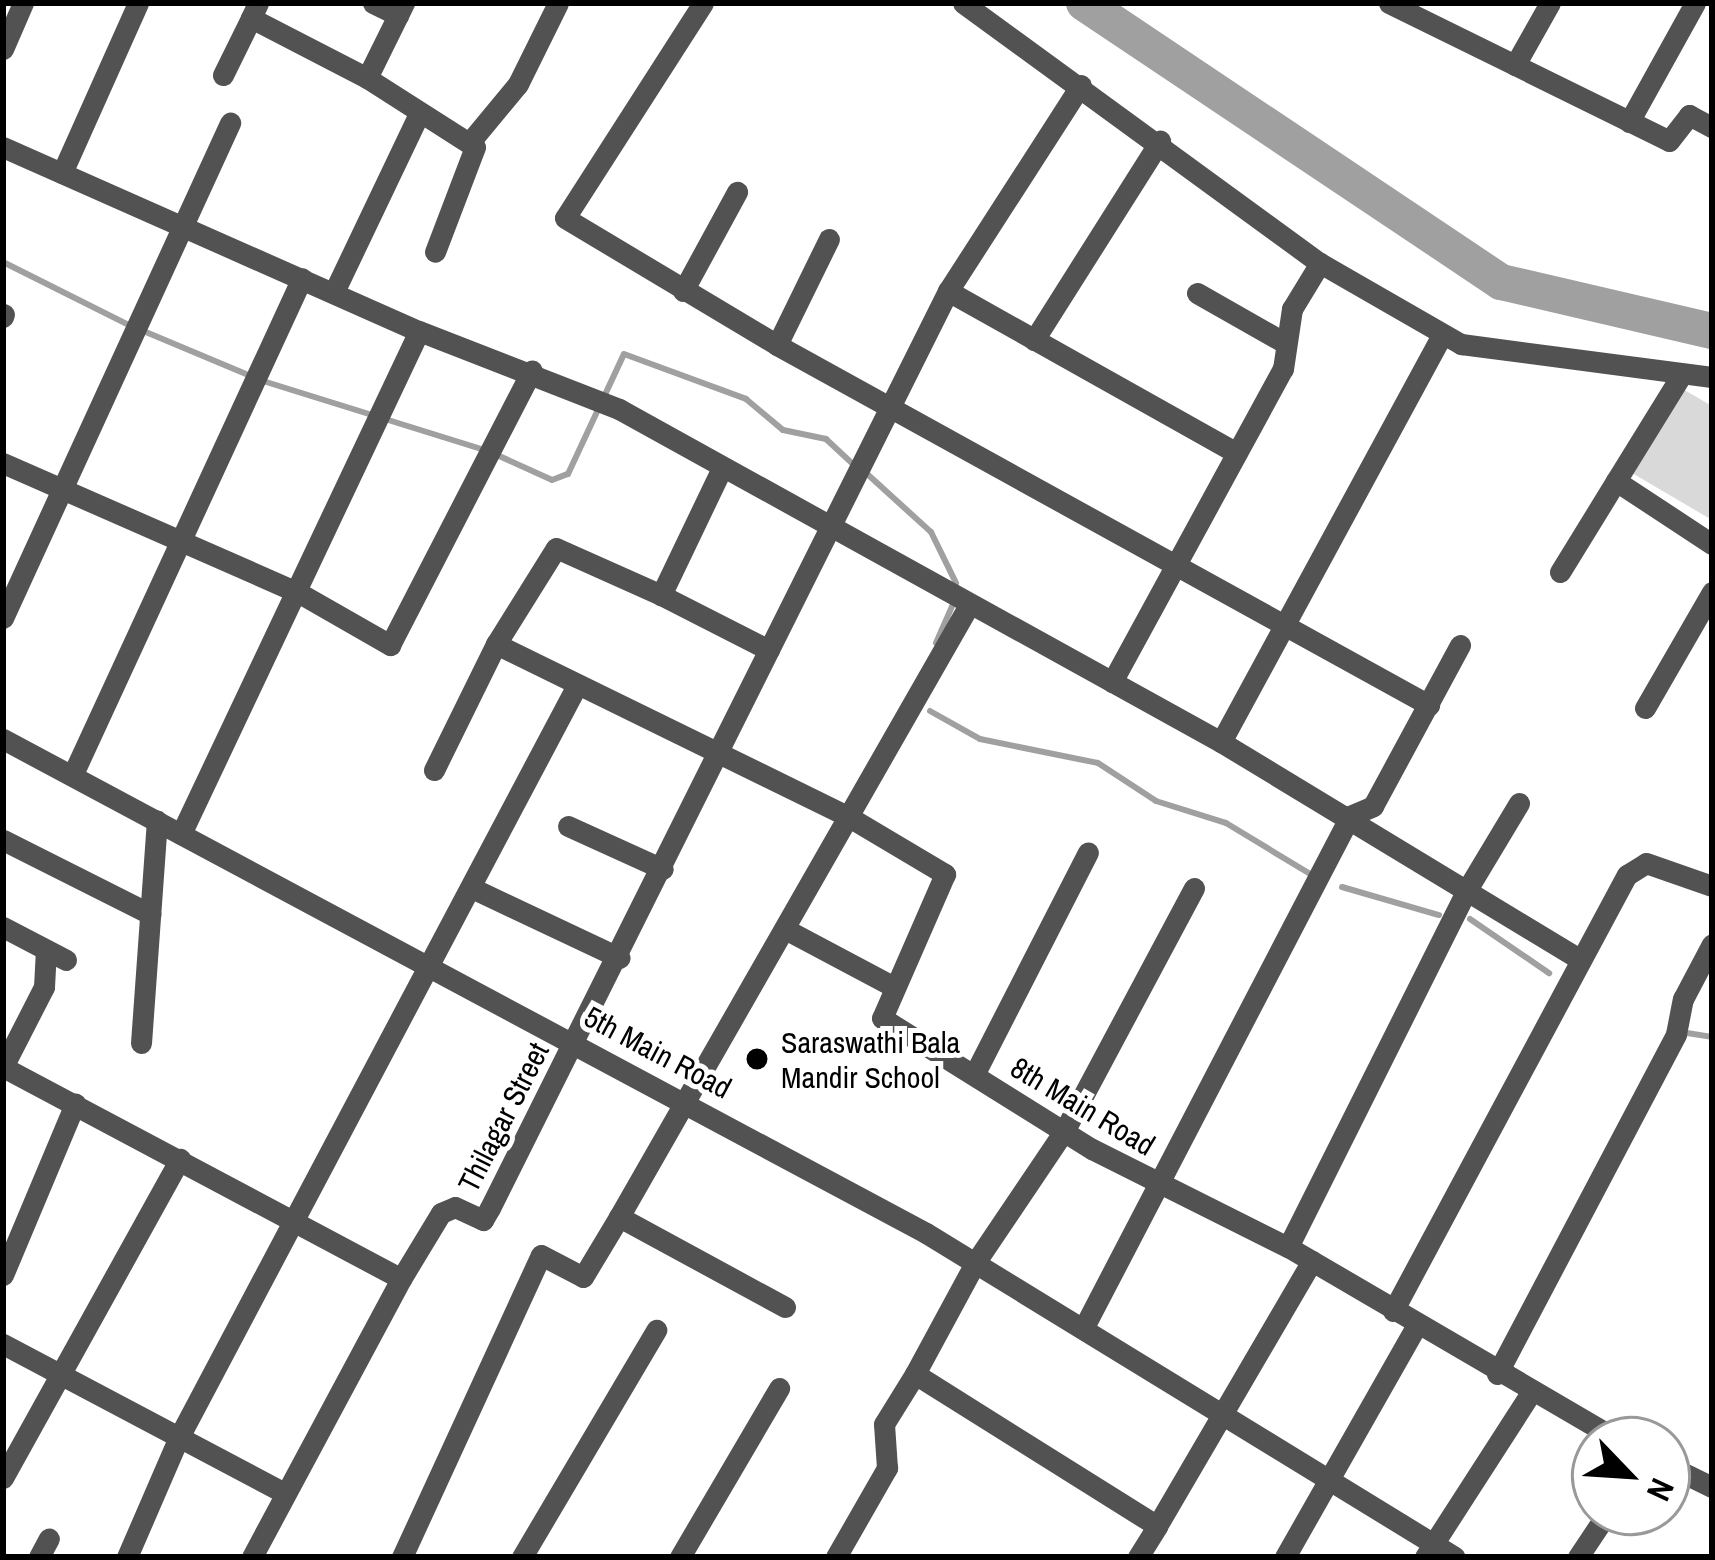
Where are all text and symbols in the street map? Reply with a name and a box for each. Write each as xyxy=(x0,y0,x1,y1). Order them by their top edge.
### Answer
street label: 5th Main Road xyxy=(578,998,738,1106)
place label: Saraswathi Bala Mandir School xyxy=(781,1024,960,1094)
street label: Thilagar Street xyxy=(450,1036,556,1198)
marker: Saraswathi Bala Mandir School xyxy=(744,1046,770,1072)
street label: 8th Main Road xyxy=(1005,1049,1161,1163)
north arrow xyxy=(1571,1416,1691,1536)
text: N xyxy=(1637,1472,1685,1508)

